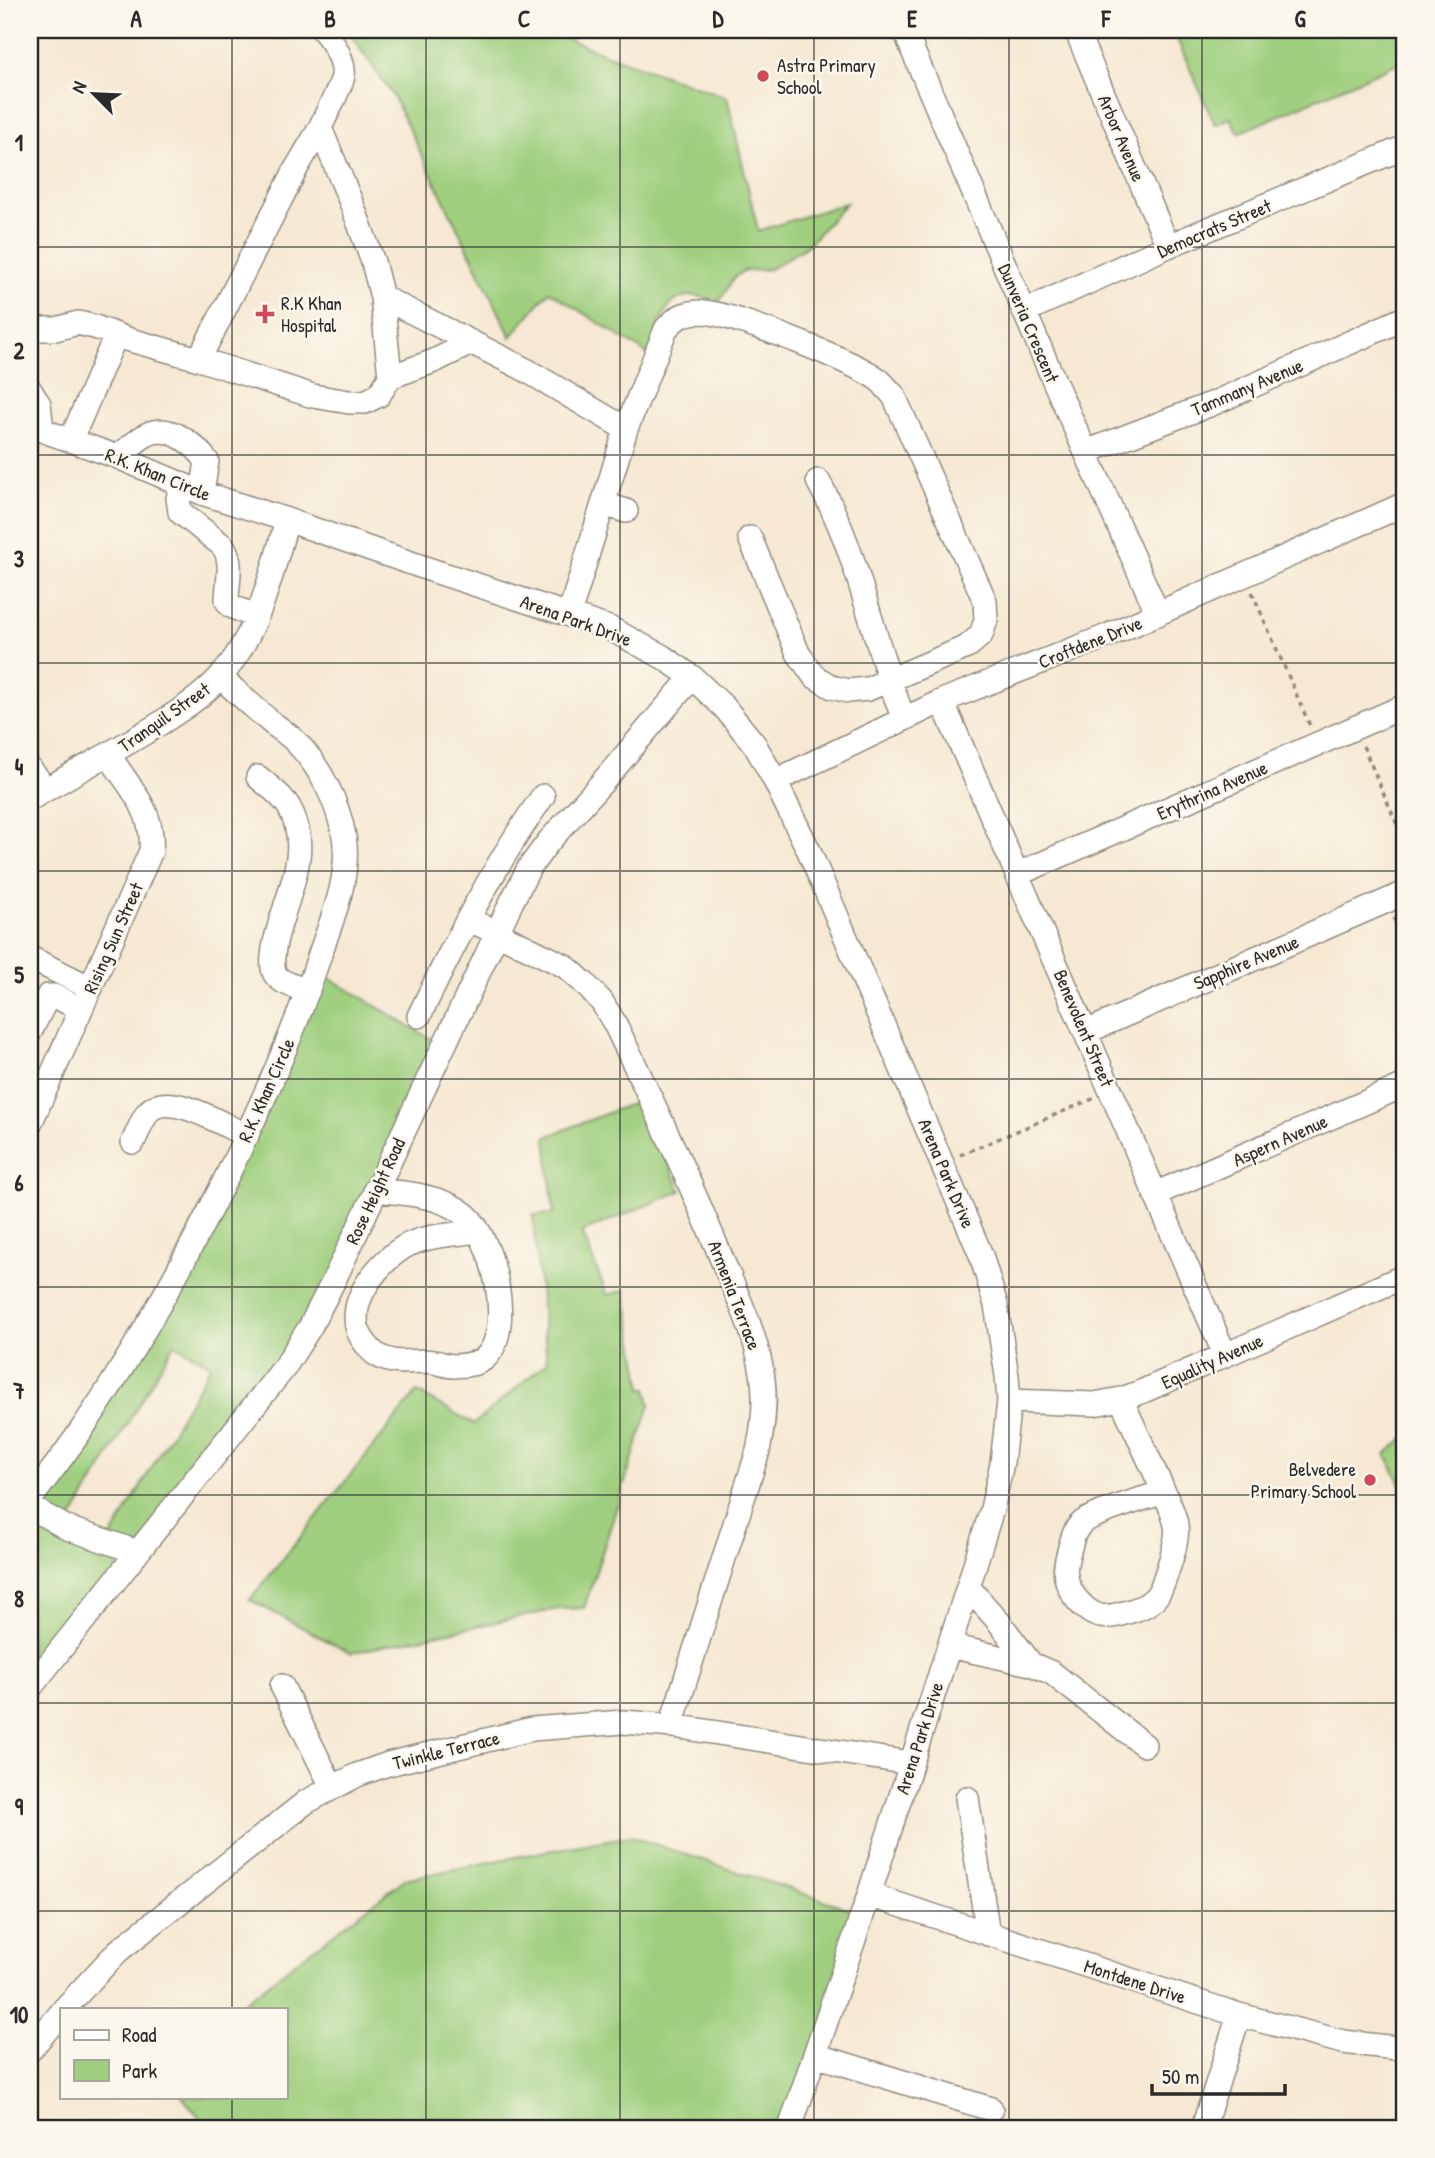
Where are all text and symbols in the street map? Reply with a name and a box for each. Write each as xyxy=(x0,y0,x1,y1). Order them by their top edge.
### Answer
text: A xyxy=(130,3,142,34)
text: B xyxy=(324,3,336,34)
text: C xyxy=(518,3,530,34)
text: D xyxy=(713,3,725,34)
text: E xyxy=(907,3,918,34)
text: F xyxy=(1101,3,1112,34)
text: G xyxy=(1294,3,1306,34)
place label: Astra Primary School xyxy=(777,52,876,100)
north arrow xyxy=(60,60,130,130)
marker: Astra Primary School xyxy=(755,68,771,84)
text: N xyxy=(65,77,92,97)
street label: Arbor Avenue xyxy=(1092,91,1152,186)
text: 1 xyxy=(15,127,23,158)
street label: Democrats Street xyxy=(1153,192,1276,264)
street label: Dunveria Crescent xyxy=(992,260,1066,387)
place label: R.K Khan Hospital xyxy=(281,290,342,338)
marker: R.K Khan Hospital xyxy=(255,304,275,324)
text: 2 xyxy=(14,335,25,366)
street label: Tammany Avenue xyxy=(1187,352,1307,422)
street label: R.K. Khan Circle xyxy=(102,441,215,507)
text: 3 xyxy=(14,543,24,574)
street label: Arena Park Drive xyxy=(517,588,636,652)
street label: Croftdene Drive xyxy=(1034,609,1146,675)
street label: Tranquil Street xyxy=(113,676,215,758)
text: 4 xyxy=(15,751,24,782)
street label: Erythrina Avenue xyxy=(1153,754,1272,826)
street label: Rising Sun Street xyxy=(77,878,149,998)
street label: Sapphire Avenue xyxy=(1189,928,1303,996)
text: 5 xyxy=(14,959,24,990)
street label: Benevolent Street xyxy=(1048,965,1121,1091)
street label: R.K. Khan Circle xyxy=(231,1033,301,1146)
street label: Aspern Avenue xyxy=(1229,1107,1332,1172)
street label: Arena Park Drive xyxy=(912,1114,982,1232)
street label: Rose Height Road xyxy=(339,1133,411,1248)
text: 6 xyxy=(14,1167,24,1198)
street label: Armenia Terrace xyxy=(702,1237,768,1354)
street label: Equality Avenue xyxy=(1157,1327,1267,1395)
text: 7 xyxy=(12,1375,25,1406)
place label: Belvedere Primary School xyxy=(1251,1456,1357,1504)
marker: Belvedere Primary School xyxy=(1362,1472,1378,1488)
text: 8 xyxy=(14,1583,24,1614)
street label: Arena Park Drive xyxy=(889,1678,949,1797)
street label: Twinkle Terrace xyxy=(390,1724,502,1776)
text: 9 xyxy=(15,1791,24,1822)
street label: Montdene Drive xyxy=(1081,1952,1190,2010)
text: 10 xyxy=(10,1999,28,2030)
legend xyxy=(60,2008,287,2098)
text: Road xyxy=(122,2020,156,2049)
scale bar xyxy=(1152,2053,1284,2097)
text: Park xyxy=(122,2056,157,2085)
text: 50 m xyxy=(1162,2062,1199,2091)

